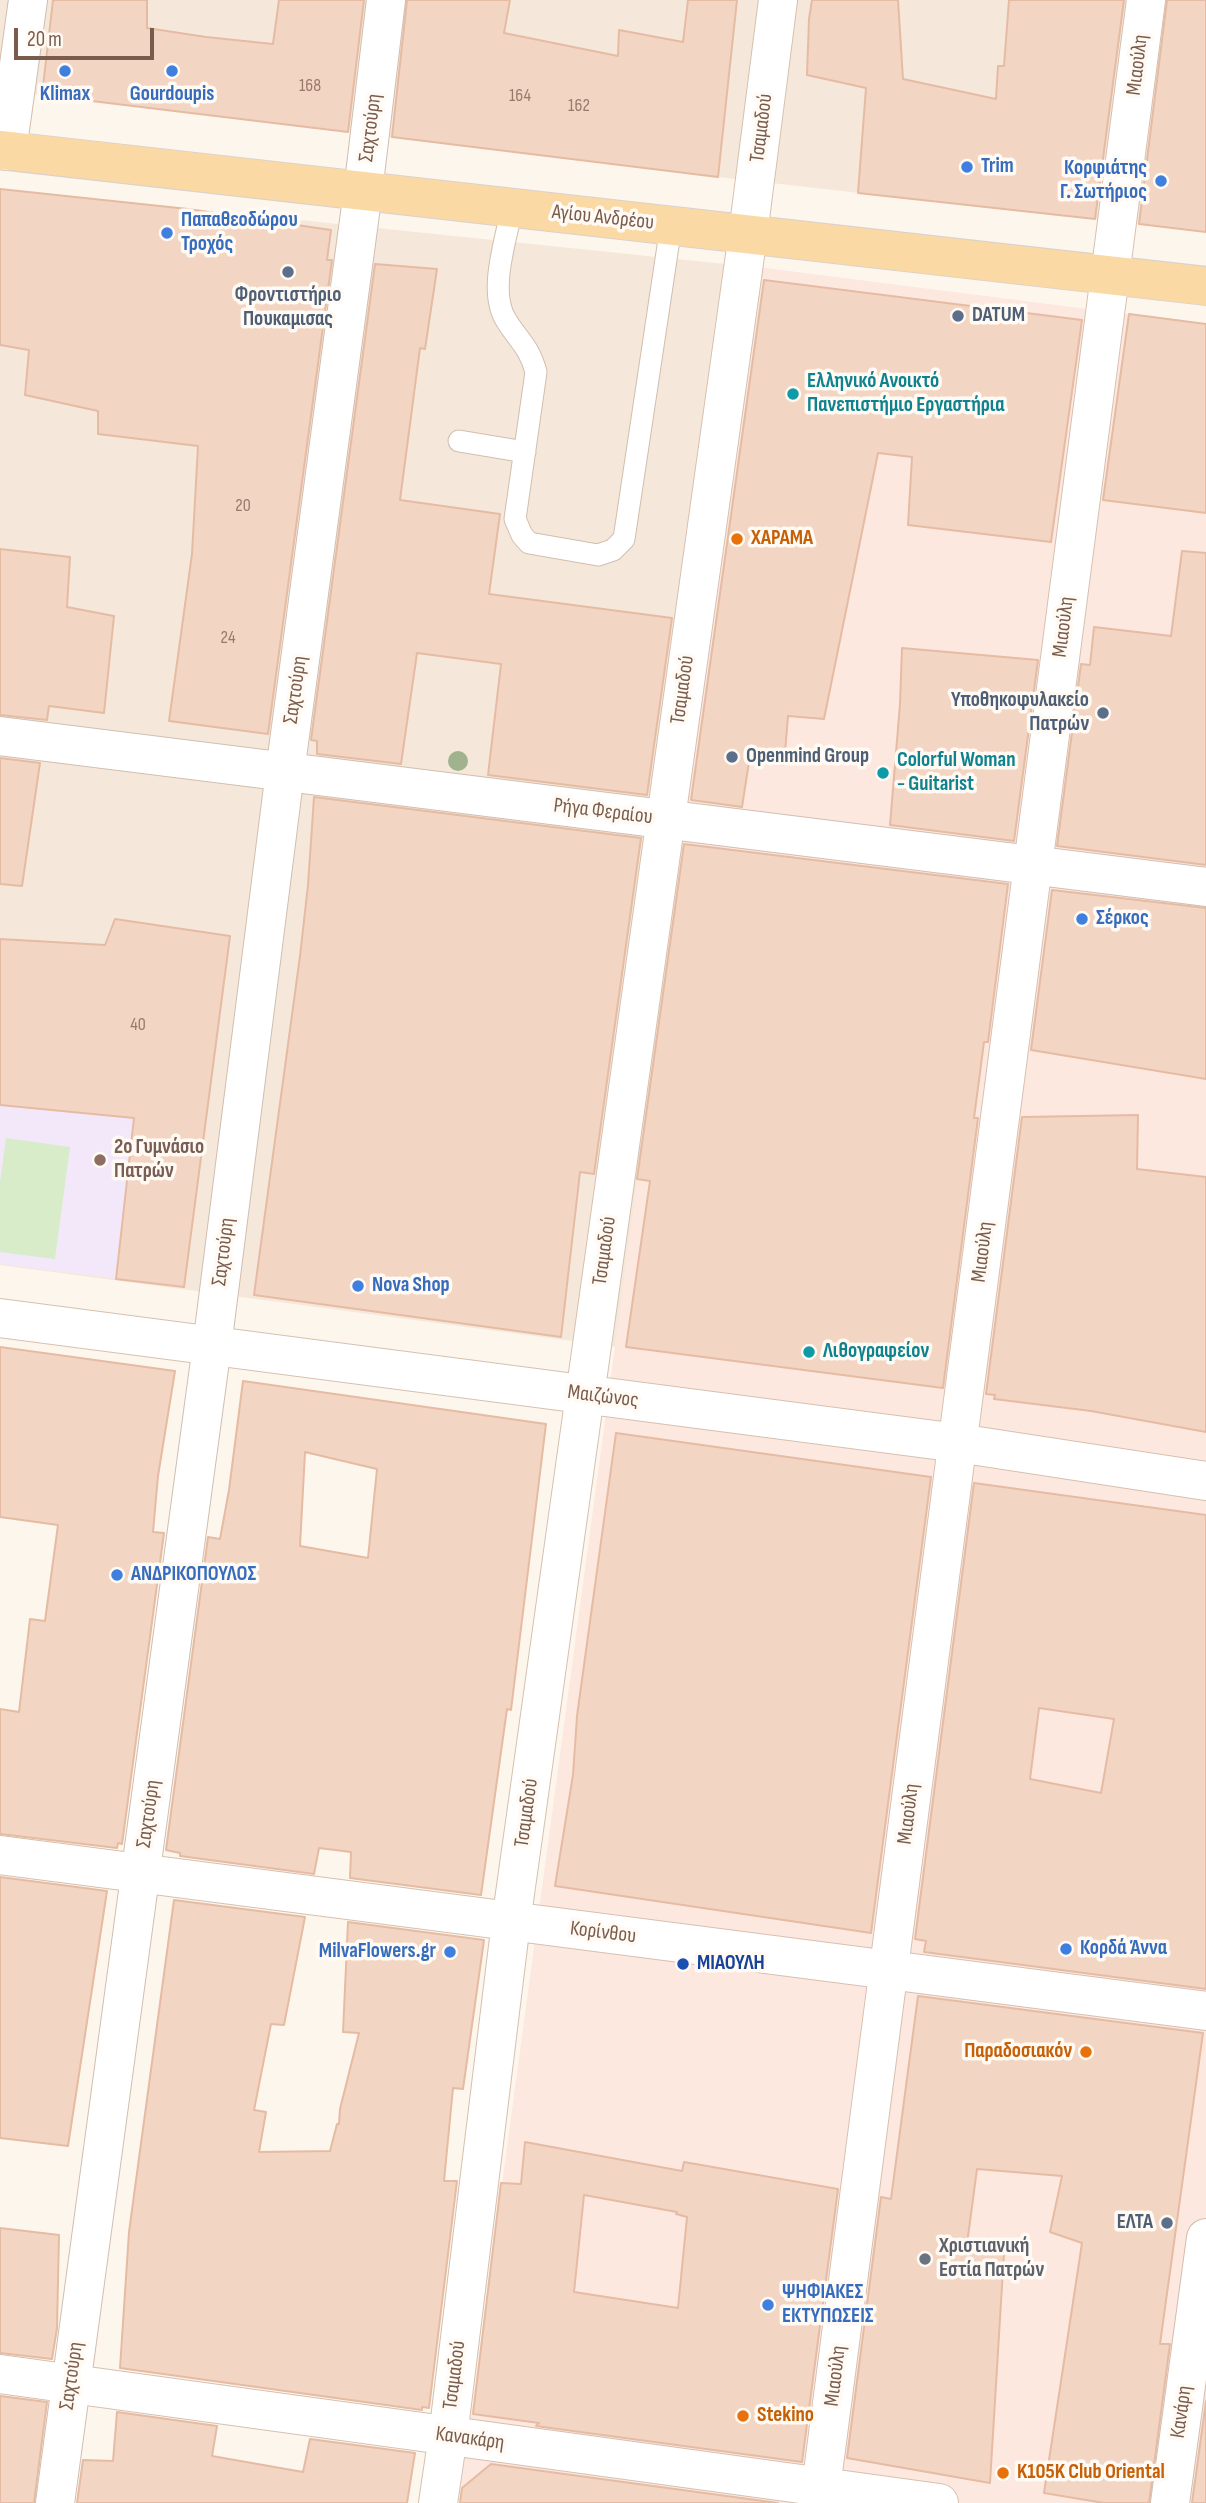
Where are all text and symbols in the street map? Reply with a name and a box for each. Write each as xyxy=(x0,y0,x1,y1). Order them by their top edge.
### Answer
scale bar xyxy=(18,14,158,58)
text: 20 m xyxy=(27,27,62,52)
street label: Μιαούλη xyxy=(1122,33,1154,97)
marker: Klimax xyxy=(57,63,73,79)
marker: Gourdoupis xyxy=(164,63,180,79)
house number: 168 xyxy=(299,75,321,97)
place label: Klimax xyxy=(40,82,90,108)
place label: Gourdoupis xyxy=(130,82,214,108)
house number: 164 xyxy=(509,85,531,107)
street label: Τσαμαδού xyxy=(745,92,779,164)
street label: Σαχτούρη xyxy=(354,93,388,163)
house number: 162 xyxy=(568,95,590,117)
place label: Trim xyxy=(981,154,1014,180)
place label: Κορφιάτης Γ. Σωτήριος xyxy=(1060,156,1147,206)
marker: Trim xyxy=(959,159,975,175)
marker: Κορφιάτης Γ. Σωτήριος xyxy=(1153,173,1169,189)
street label: Αγίου Ανδρέου xyxy=(551,200,655,236)
place label: Παπαθεοδώρου Τροχός xyxy=(181,208,298,258)
marker: Παπαθεοδώρου Τροχός xyxy=(159,225,175,241)
marker: Φροντιστήριο Πουκαμισας xyxy=(280,264,296,280)
place label: Φροντιστήριο Πουκαμισας xyxy=(235,283,341,333)
place label: DATUM xyxy=(972,303,1025,329)
marker: DATUM xyxy=(950,308,966,324)
place label: Ελληνικό Ανοικτό Πανεπιστήμιο Εργαστήρια xyxy=(807,369,1005,419)
marker: Ελληνικό Ανοικτό Πανεπιστήμιο Εργαστήρια xyxy=(785,386,801,402)
house number: 20 xyxy=(235,495,251,517)
place label: ΧΑΡΑΜΑ xyxy=(751,526,813,552)
marker: ΧΑΡΑΜΑ xyxy=(729,531,745,547)
street label: Μιαούλη xyxy=(1048,595,1080,659)
house number: 24 xyxy=(221,627,235,649)
street label: Σαχτούρη xyxy=(279,654,313,726)
street label: Τσαμαδού xyxy=(666,654,700,726)
place label: Υποθηκοφυλακείο Πατρών xyxy=(951,688,1089,738)
marker: Υποθηκοφυλακείο Πατρών xyxy=(1095,705,1111,721)
place label: Openmind Group xyxy=(746,744,869,770)
place label: Colorful Woman - Guitarist xyxy=(897,748,1015,798)
marker: Openmind Group xyxy=(724,749,740,765)
marker: Colorful Woman - Guitarist xyxy=(875,765,891,781)
street label: Ρήγα Φεραίου xyxy=(552,793,654,831)
place label: Σέρκος xyxy=(1096,906,1149,932)
marker: Σέρκος xyxy=(1074,911,1090,927)
house number: 40 xyxy=(130,1014,146,1036)
place label: 2ο Γυμνάσιο Πατρών xyxy=(114,1135,204,1185)
marker: 2ο Γυμνάσιο Πατρών xyxy=(92,1152,108,1168)
street label: Τσαμαδού xyxy=(588,1215,622,1287)
street label: Σαχτούρη xyxy=(207,1217,241,1287)
street label: Μιαούλη xyxy=(967,1220,999,1284)
place label: Nova Shop xyxy=(372,1273,450,1299)
marker: Nova Shop xyxy=(350,1278,366,1294)
place label: Λιθογραφείον xyxy=(823,1339,929,1365)
marker: Λιθογραφείον xyxy=(801,1344,817,1360)
street label: Μαιζώνος xyxy=(566,1380,640,1414)
place label: ΑΝΔΡΙΚΟΠΟΥΛΟΣ xyxy=(131,1562,256,1588)
marker: ΑΝΔΡΙΚΟΠΟΥΛΟΣ xyxy=(109,1567,125,1583)
street label: Τσαμαδού xyxy=(510,1777,544,1849)
street label: Σαχτούρη xyxy=(132,1778,166,1850)
street label: Μιαούλη xyxy=(893,1782,925,1846)
street label: Κορίνθου xyxy=(569,1916,637,1950)
place label: Κορδά Άννα xyxy=(1080,1936,1167,1962)
place label: MilvaFlowers.gr xyxy=(319,1939,436,1965)
marker: Κορδά Άννα xyxy=(1058,1941,1074,1957)
marker: MilvaFlowers.gr xyxy=(442,1944,458,1960)
place label: ΜΙΑΟΥΛΗ xyxy=(697,1951,765,1977)
marker: ΜΙΑΟΥΛΗ xyxy=(675,1956,691,1972)
place label: Παραδοσιακόν xyxy=(964,2039,1072,2065)
marker: Παραδοσιακόν xyxy=(1078,2044,1094,2060)
place label: ΕΛΤΑ xyxy=(1117,2210,1153,2236)
marker: ΕΛΤΑ xyxy=(1159,2215,1175,2231)
place label: Χριστιανική Εστία Πατρών xyxy=(939,2234,1044,2284)
marker: Χριστιανική Εστία Πατρών xyxy=(917,2251,933,2267)
place label: ΨΗΦΙΑΚΕΣ ΕΚΤΥΠΩΣΕΙΣ xyxy=(782,2280,874,2330)
marker: ΨΗΦΙΑΚΕΣ ΕΚΤΥΠΩΣΕΙΣ xyxy=(760,2297,776,2313)
street label: Τσαμαδού xyxy=(438,2339,472,2411)
street label: Σαχτούρη xyxy=(55,2340,89,2412)
street label: Μιαούλη xyxy=(820,2344,852,2408)
street label: Κανάρη xyxy=(1166,2384,1198,2440)
place label: Stekino xyxy=(757,2403,814,2429)
marker: Stekino xyxy=(735,2408,751,2424)
street label: Κανακάρη xyxy=(434,2422,506,2456)
place label: K105K Club Oriental xyxy=(1017,2460,1165,2486)
marker: K105K Club Oriental xyxy=(995,2465,1011,2481)

